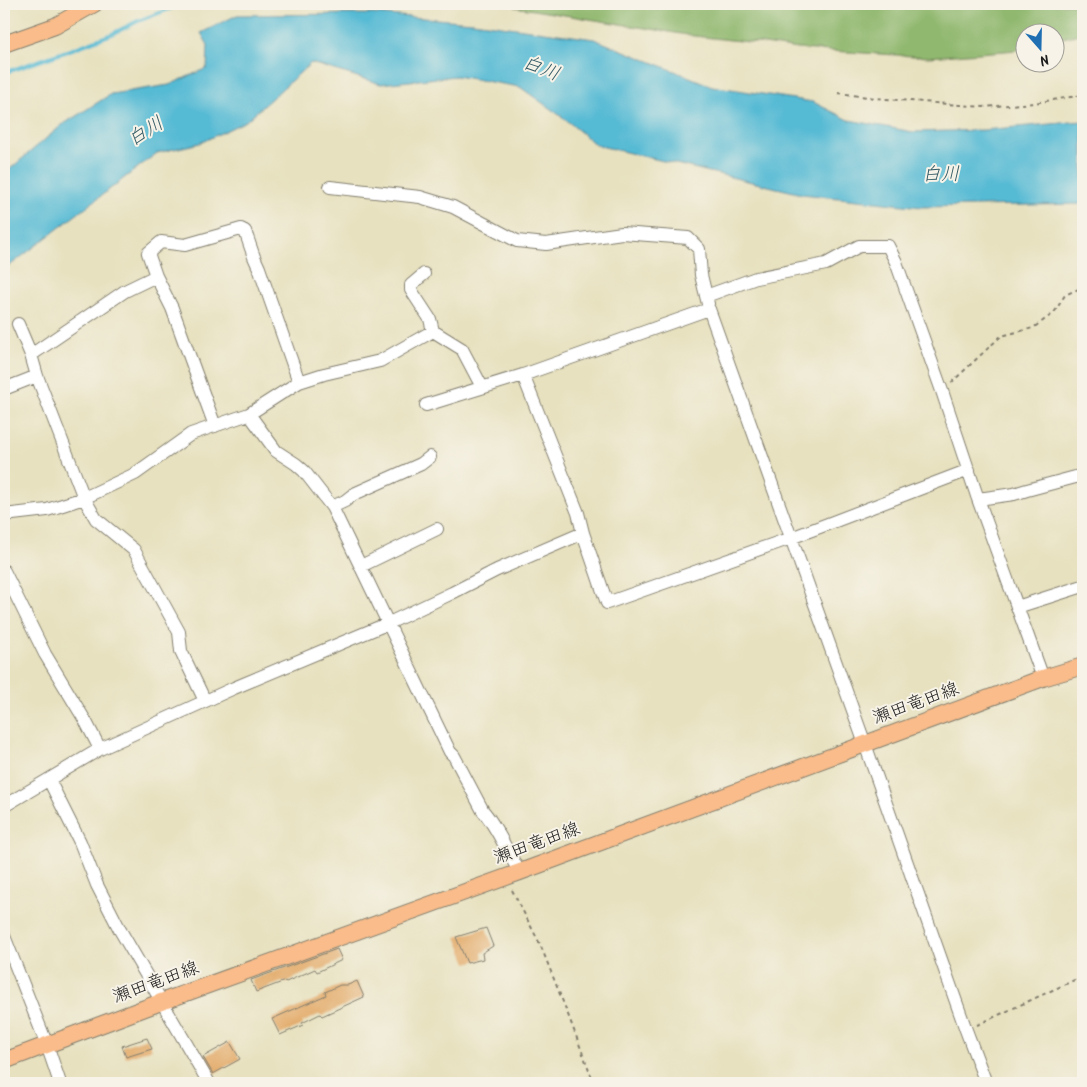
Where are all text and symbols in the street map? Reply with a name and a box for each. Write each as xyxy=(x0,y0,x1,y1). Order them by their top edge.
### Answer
north arrow xyxy=(1014,22,1064,72)
text: N xyxy=(1036,47,1052,71)
water label: 白川 xyxy=(518,48,564,90)
water label: 白川 xyxy=(122,109,170,155)
water label: 白川 xyxy=(922,160,960,190)
street label: 瀬田竜田線 xyxy=(869,675,963,733)
street label: 瀬田竜田線 xyxy=(490,815,584,873)
street label: 瀬田竜田線 xyxy=(109,954,203,1012)

